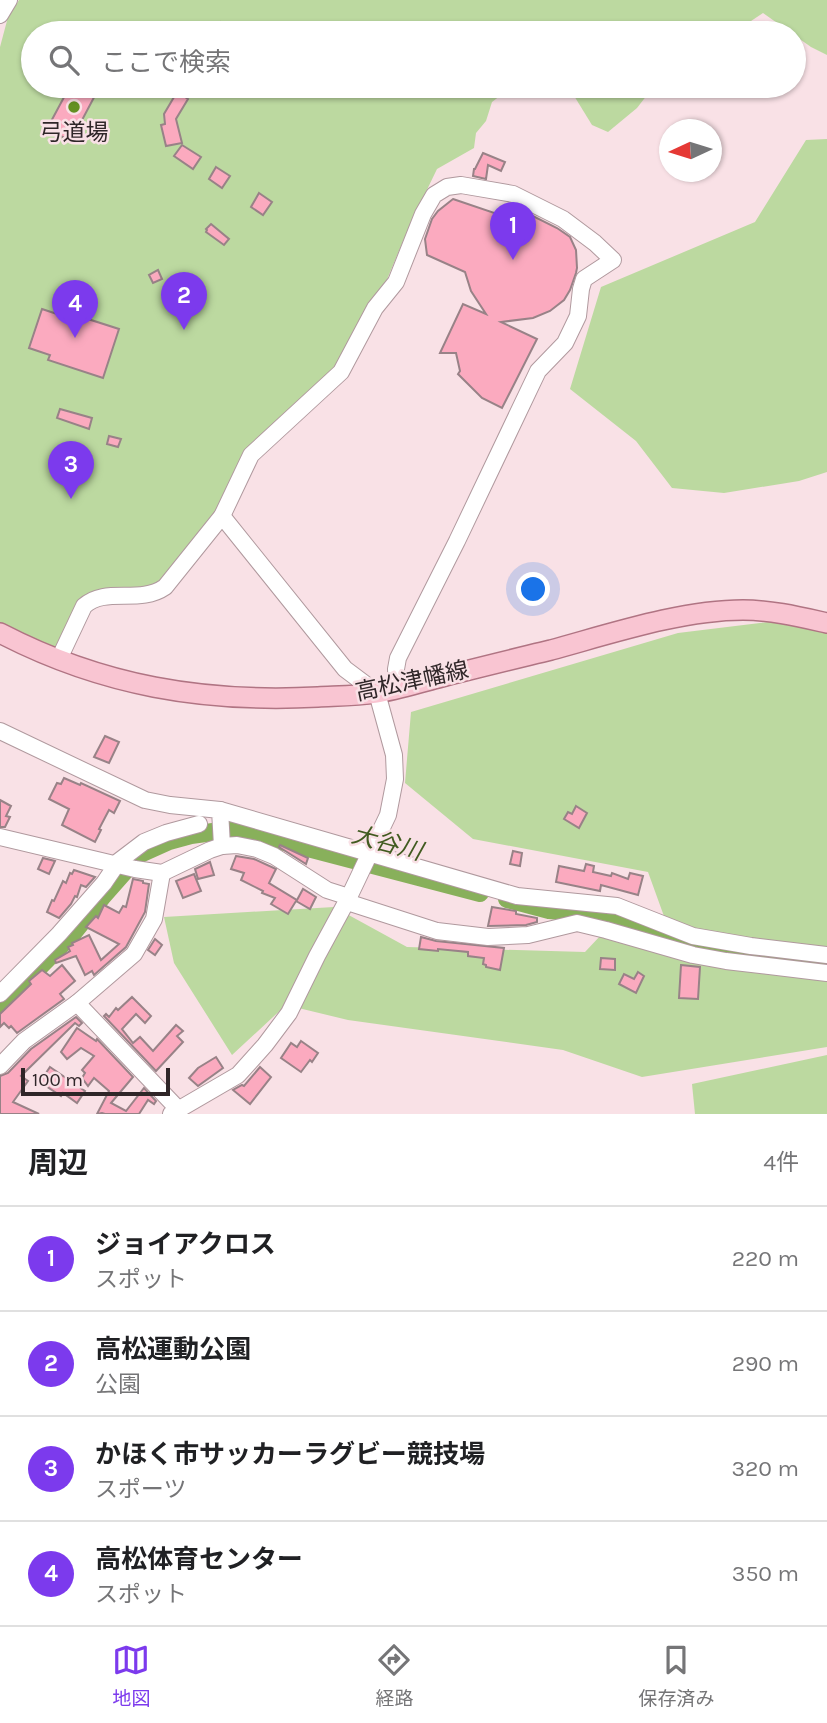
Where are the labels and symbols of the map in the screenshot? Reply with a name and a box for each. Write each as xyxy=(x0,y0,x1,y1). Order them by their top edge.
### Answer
marker: 弓道場 xyxy=(66,99,82,115)
place label: 弓道場 xyxy=(40,119,109,146)
north arrow xyxy=(659,119,722,182)
pin: 1 xyxy=(490,202,536,260)
pin: 2 xyxy=(161,272,207,330)
pin: 4 xyxy=(52,280,98,338)
pin: 3 xyxy=(48,441,94,499)
your location xyxy=(516,572,550,606)
street label: 高松津幡線 xyxy=(353,656,471,706)
water label: 大谷川 xyxy=(349,820,428,867)
scale bar xyxy=(21,1065,170,1097)

